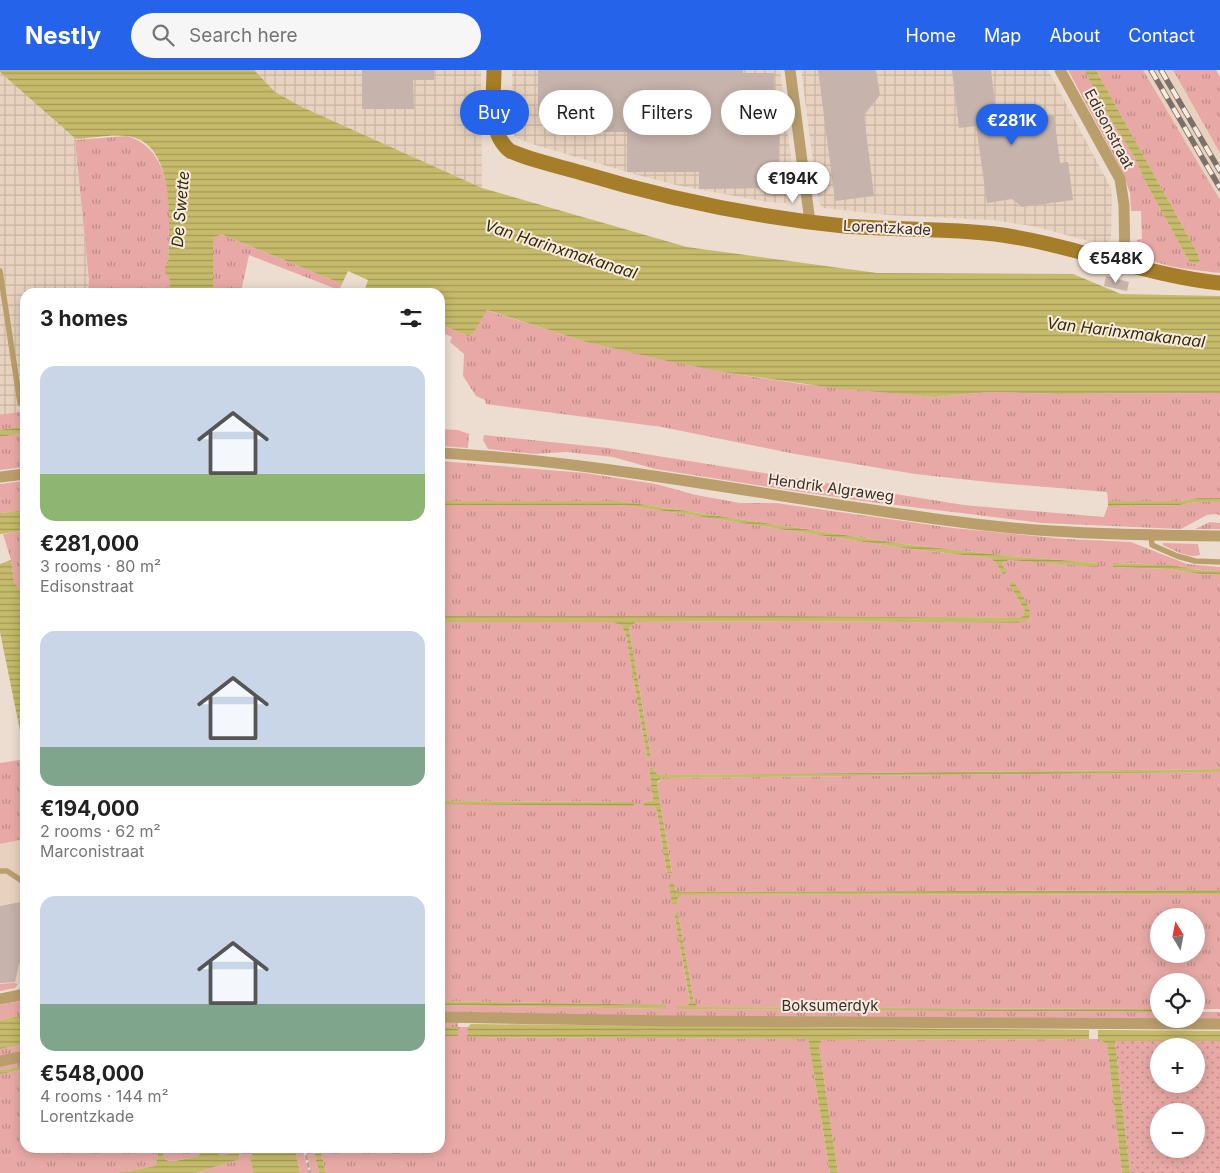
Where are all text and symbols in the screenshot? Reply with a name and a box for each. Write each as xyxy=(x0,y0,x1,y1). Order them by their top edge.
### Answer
search box xyxy=(131,13,481,58)
text: Nestly xyxy=(25,21,101,50)
icon: search xyxy=(149,21,177,49)
text: Search here xyxy=(189,24,298,47)
text: Home xyxy=(906,25,956,46)
text: Map xyxy=(984,25,1021,46)
text: About xyxy=(1049,25,1100,46)
text: Contact xyxy=(1128,25,1195,46)
street label: Edisonstraat xyxy=(1080,86,1138,172)
chip: Buy xyxy=(460,90,529,135)
chip: Rent xyxy=(539,90,613,135)
chip: Filters xyxy=(623,90,711,135)
chip: New xyxy=(721,90,795,135)
pin: €281K xyxy=(977,104,1047,146)
text: €281K xyxy=(987,110,1037,130)
pin: €194K xyxy=(758,162,828,204)
text: €194K xyxy=(768,168,818,188)
water label: De Swette xyxy=(167,170,193,248)
water label: Van Harinxmakanaal xyxy=(482,215,640,283)
street label: Lorentzkade xyxy=(842,216,932,239)
pin: €548K xyxy=(1081,242,1151,284)
text: €548K xyxy=(1089,248,1143,268)
icon: filters xyxy=(397,304,425,332)
text: 3 homes xyxy=(40,306,128,331)
water label: Van Harinxmakanaal xyxy=(1046,312,1206,352)
icon: home xyxy=(188,398,278,488)
street label: Hendrik Algraweg xyxy=(767,469,895,506)
text: €281,000 xyxy=(40,531,139,556)
text: 3 rooms · 80 m² xyxy=(40,556,161,576)
text: Edisonstraat xyxy=(40,576,134,596)
icon: home xyxy=(188,663,278,753)
text: €194,000 xyxy=(40,796,139,821)
text: 2 rooms · 62 m² xyxy=(40,821,161,841)
text: Marconistraat xyxy=(40,841,144,861)
north arrow xyxy=(1150,908,1205,962)
map controls xyxy=(1150,908,1205,1158)
icon: home xyxy=(188,928,278,1018)
button: locate xyxy=(1150,973,1205,1028)
street label: Boksumerdyk xyxy=(781,996,879,1015)
button: + xyxy=(1150,1038,1205,1093)
text: €548,000 xyxy=(40,1061,144,1086)
text: 4 rooms · 144 m² xyxy=(40,1086,169,1106)
button: − xyxy=(1150,1103,1205,1158)
text: Lorentzkade xyxy=(40,1106,134,1126)

